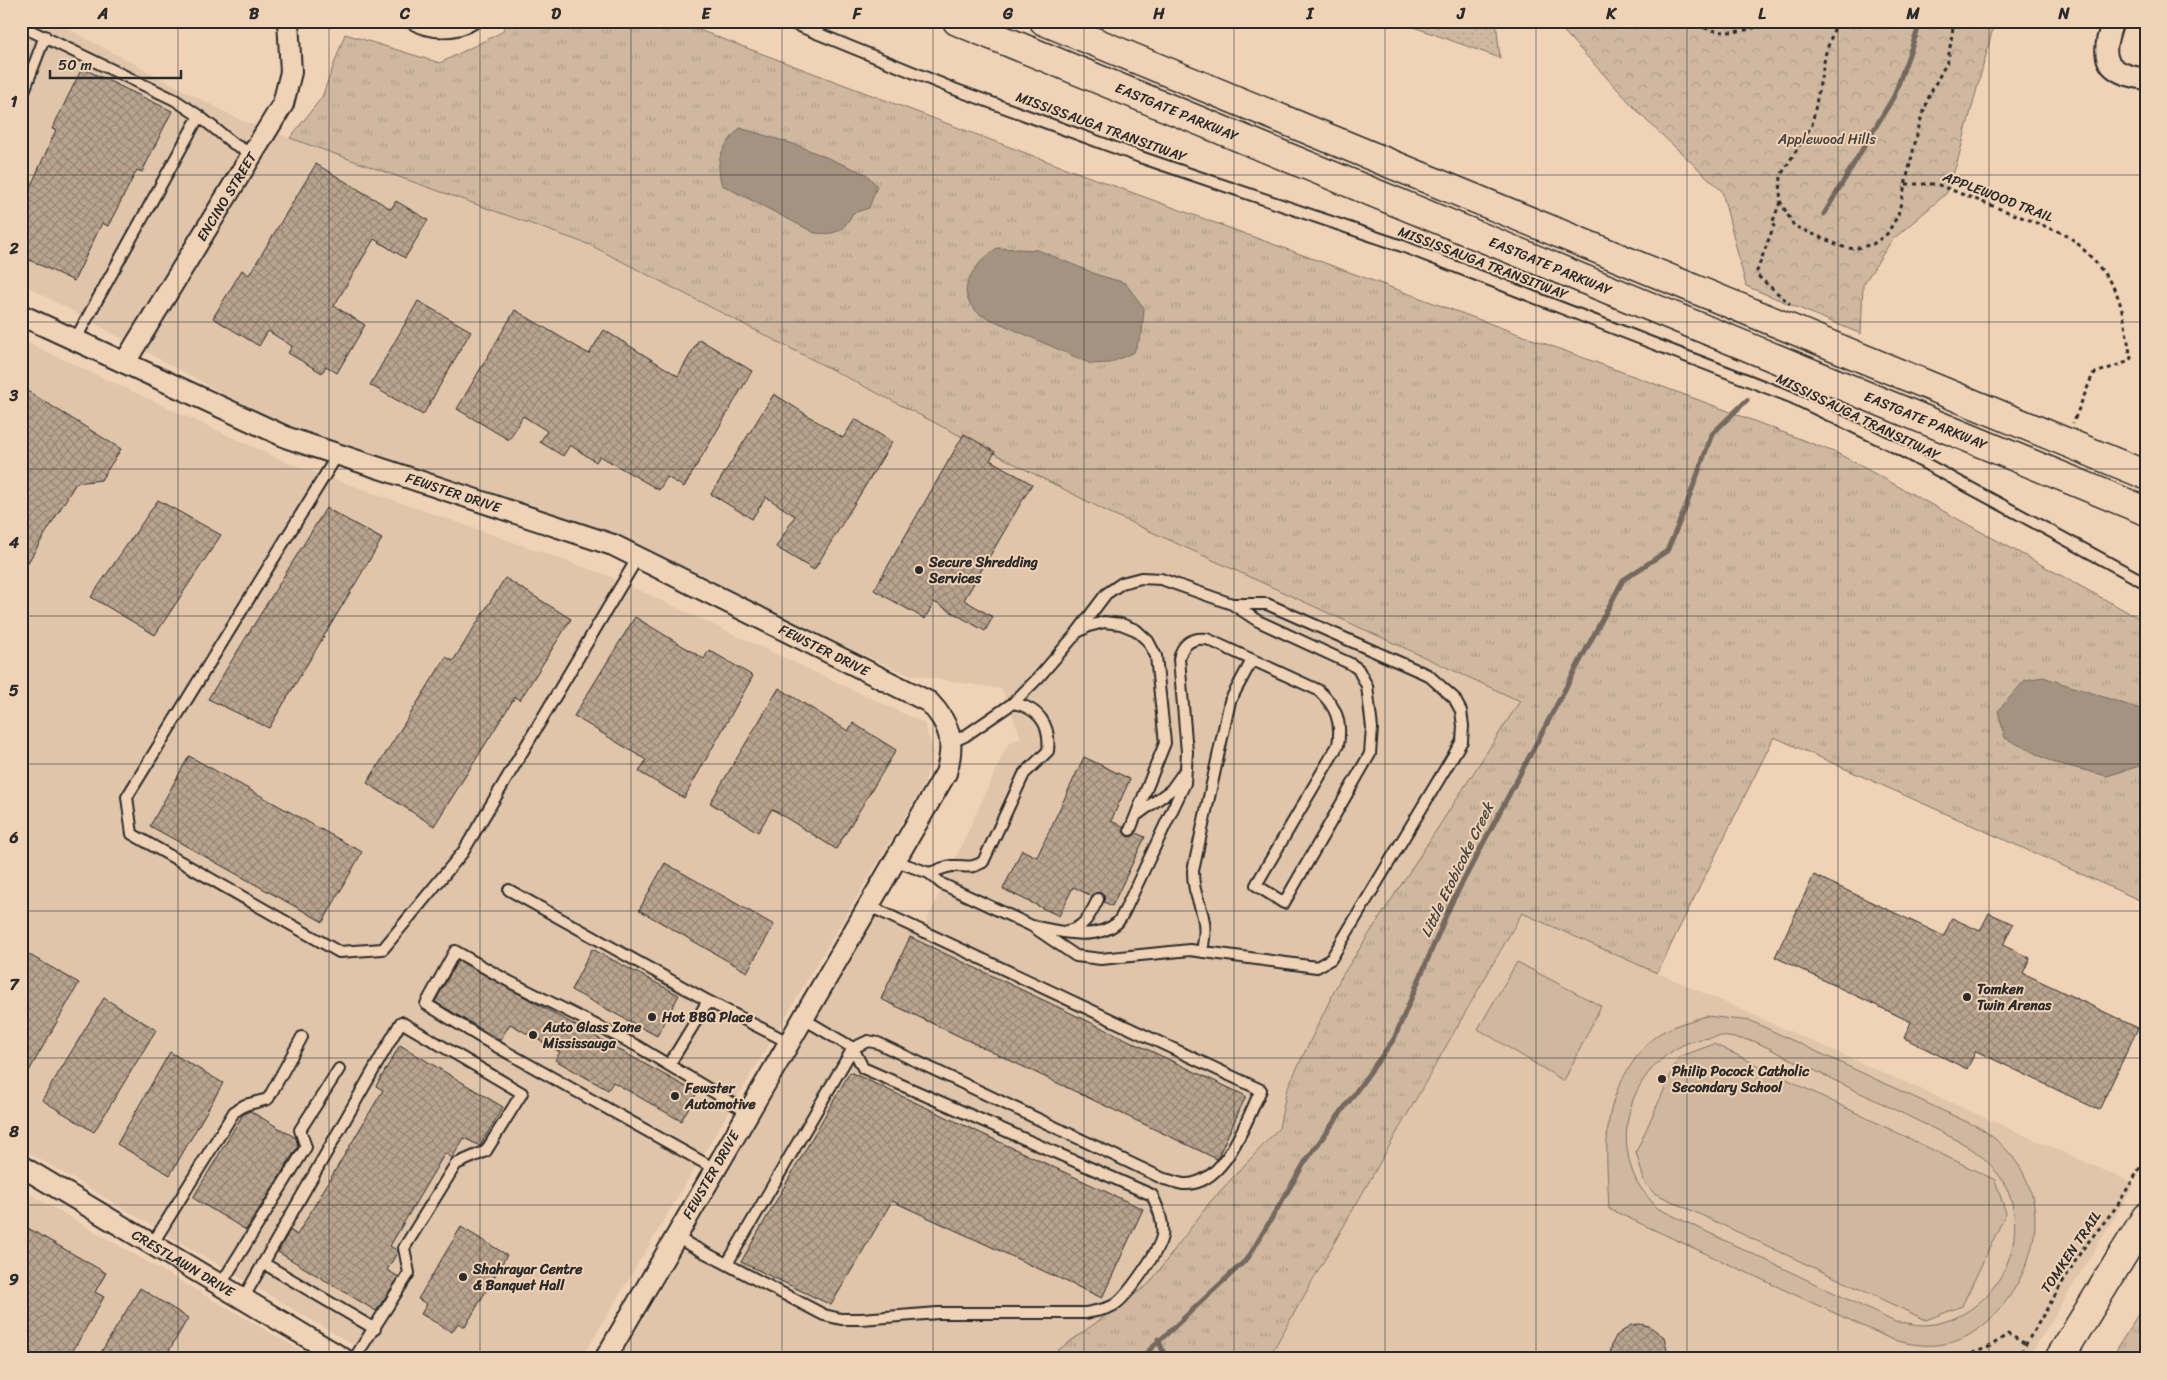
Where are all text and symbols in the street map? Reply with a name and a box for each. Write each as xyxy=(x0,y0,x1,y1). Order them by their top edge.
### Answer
text: A xyxy=(97,0,108,28)
text: B xyxy=(249,0,260,28)
text: C xyxy=(399,0,411,28)
text: D xyxy=(551,0,561,28)
text: E xyxy=(702,0,712,28)
text: F xyxy=(852,0,863,28)
text: G xyxy=(1002,0,1014,28)
text: H xyxy=(1152,0,1165,28)
text: I xyxy=(1306,0,1315,28)
text: J xyxy=(1456,0,1466,28)
text: K xyxy=(1605,0,1617,28)
text: L xyxy=(1758,0,1766,28)
text: M xyxy=(1905,0,1920,28)
text: N xyxy=(2057,0,2070,28)
scale bar xyxy=(50,48,181,80)
text: 50 m xyxy=(58,52,93,78)
street label: EASTGATE PARKWAY xyxy=(1112,75,1243,148)
street label: MISSISSAUGA TRANSITWAY xyxy=(1012,84,1191,170)
text: 1 xyxy=(11,87,18,116)
park label: Applewood Hills xyxy=(1777,127,1877,152)
street label: ENCINO STREET xyxy=(189,146,264,246)
street label: APPLEWOOD TRAIL xyxy=(1938,164,2057,230)
street label: MISSISSAUGA TRANSITWAY xyxy=(1394,219,1573,307)
street label: EASTGATE PARKWAY xyxy=(1485,229,1616,302)
text: 2 xyxy=(8,234,19,263)
street label: MISSISSAUGA TRANSITWAY xyxy=(1772,366,1945,468)
text: 3 xyxy=(9,381,19,410)
street label: EASTGATE PARKWAY xyxy=(1860,384,1992,457)
street label: FEWSTER DRIVE xyxy=(402,465,505,520)
text: 4 xyxy=(8,528,19,557)
place label: Secure Shredding Services xyxy=(928,550,1039,591)
marker: Secure Shredding Services xyxy=(913,564,925,576)
street label: FEWSTER DRIVE xyxy=(774,617,875,684)
text: 5 xyxy=(9,676,19,705)
water label: Little Etobicoke Creek xyxy=(1413,796,1502,942)
text: 6 xyxy=(8,823,19,852)
text: 7 xyxy=(9,970,20,999)
place label: Tomken Twin Arenas xyxy=(1977,977,2052,1018)
marker: Tomken Twin Arenas xyxy=(1961,991,1973,1003)
place label: Hot BBQ Place xyxy=(661,1005,754,1030)
marker: Hot BBQ Place xyxy=(646,1011,658,1023)
place label: Auto Glass Zone Mississauga xyxy=(542,1015,642,1056)
marker: Auto Glass Zone Mississauga xyxy=(527,1029,539,1041)
place label: Philip Pocock Catholic Secondary School xyxy=(1671,1059,1810,1100)
marker: Philip Pocock Catholic Secondary School xyxy=(1656,1073,1668,1085)
place label: Fewster Automotive xyxy=(684,1076,757,1117)
marker: Fewster Automotive xyxy=(669,1090,681,1102)
text: 8 xyxy=(8,1117,19,1146)
street label: FEWSTER DRIVE xyxy=(675,1125,747,1224)
street label: TOMKEN TRAIL xyxy=(2034,1205,2108,1298)
street label: CRESTLAWN DRIVE xyxy=(127,1222,241,1304)
place label: Shahrayar Centre & Banquet Hall xyxy=(472,1257,583,1298)
text: 9 xyxy=(9,1265,19,1294)
marker: Shahrayar Centre & Banquet Hall xyxy=(457,1271,469,1283)

